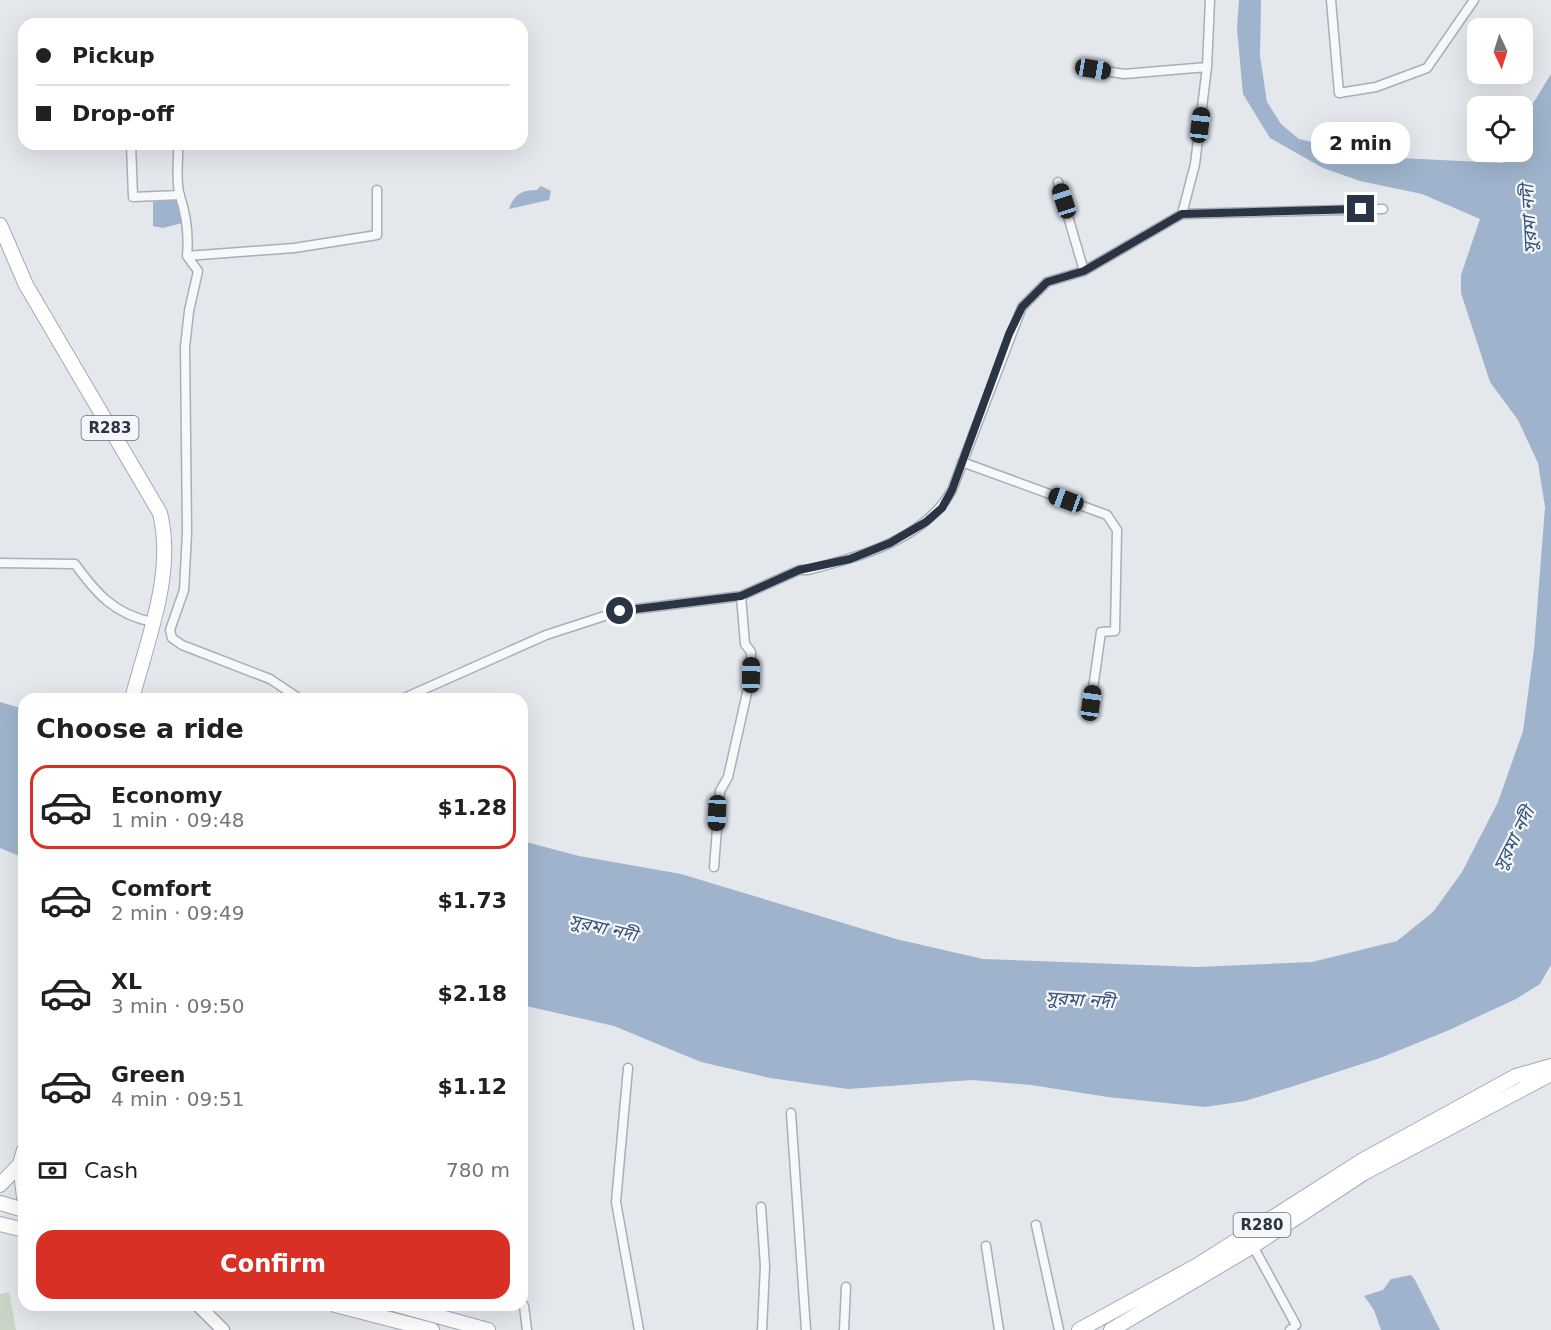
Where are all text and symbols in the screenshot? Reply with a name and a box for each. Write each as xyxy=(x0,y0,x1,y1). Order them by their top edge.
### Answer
north arrow xyxy=(1467,18,1533,84)
map controls xyxy=(1467,18,1533,162)
text: Pickup xyxy=(72,43,155,68)
car xyxy=(1074,57,1112,81)
button: locate xyxy=(1467,96,1533,162)
text: Drop-off xyxy=(72,101,174,126)
car xyxy=(1189,106,1211,144)
callout: 2 min xyxy=(1312,122,1410,164)
text: 2 min xyxy=(1329,131,1392,155)
car xyxy=(1050,181,1078,221)
water label: সুরমা নদী xyxy=(1516,181,1542,254)
route end xyxy=(1347,195,1374,222)
road number: R283 xyxy=(82,416,138,440)
car xyxy=(1046,485,1086,515)
route start xyxy=(606,597,633,624)
car xyxy=(742,657,760,693)
car xyxy=(1080,684,1102,722)
text: Choose a ride xyxy=(36,713,244,744)
icon: car xyxy=(39,780,93,834)
text: Economy xyxy=(111,783,222,808)
text: $1.28 xyxy=(437,795,507,820)
car xyxy=(707,795,727,831)
water label: সুরমা নদী xyxy=(1489,800,1541,875)
text: 1 min · 09:48 xyxy=(111,808,245,832)
icon: car xyxy=(39,873,93,927)
text: Comfort xyxy=(111,876,211,901)
text: $1.73 xyxy=(437,888,507,913)
text: 2 min · 09:49 xyxy=(111,901,245,925)
water label: সুরমা নদী xyxy=(567,910,642,947)
icon: car xyxy=(39,966,93,1020)
text: XL xyxy=(111,969,142,994)
text: $2.18 xyxy=(437,981,507,1006)
water label: সুরমা নদী xyxy=(1045,987,1118,1014)
text: 3 min · 09:50 xyxy=(111,994,245,1018)
icon: car xyxy=(39,1059,93,1113)
text: Green xyxy=(111,1062,185,1087)
text: $1.12 xyxy=(437,1074,507,1099)
text: 4 min · 09:51 xyxy=(111,1087,245,1111)
icon: cash xyxy=(36,1154,69,1187)
text: Cash xyxy=(84,1158,138,1183)
text: 780 m xyxy=(446,1158,510,1182)
road number: R280 xyxy=(1234,1213,1290,1237)
button: Confirm xyxy=(36,1230,510,1299)

